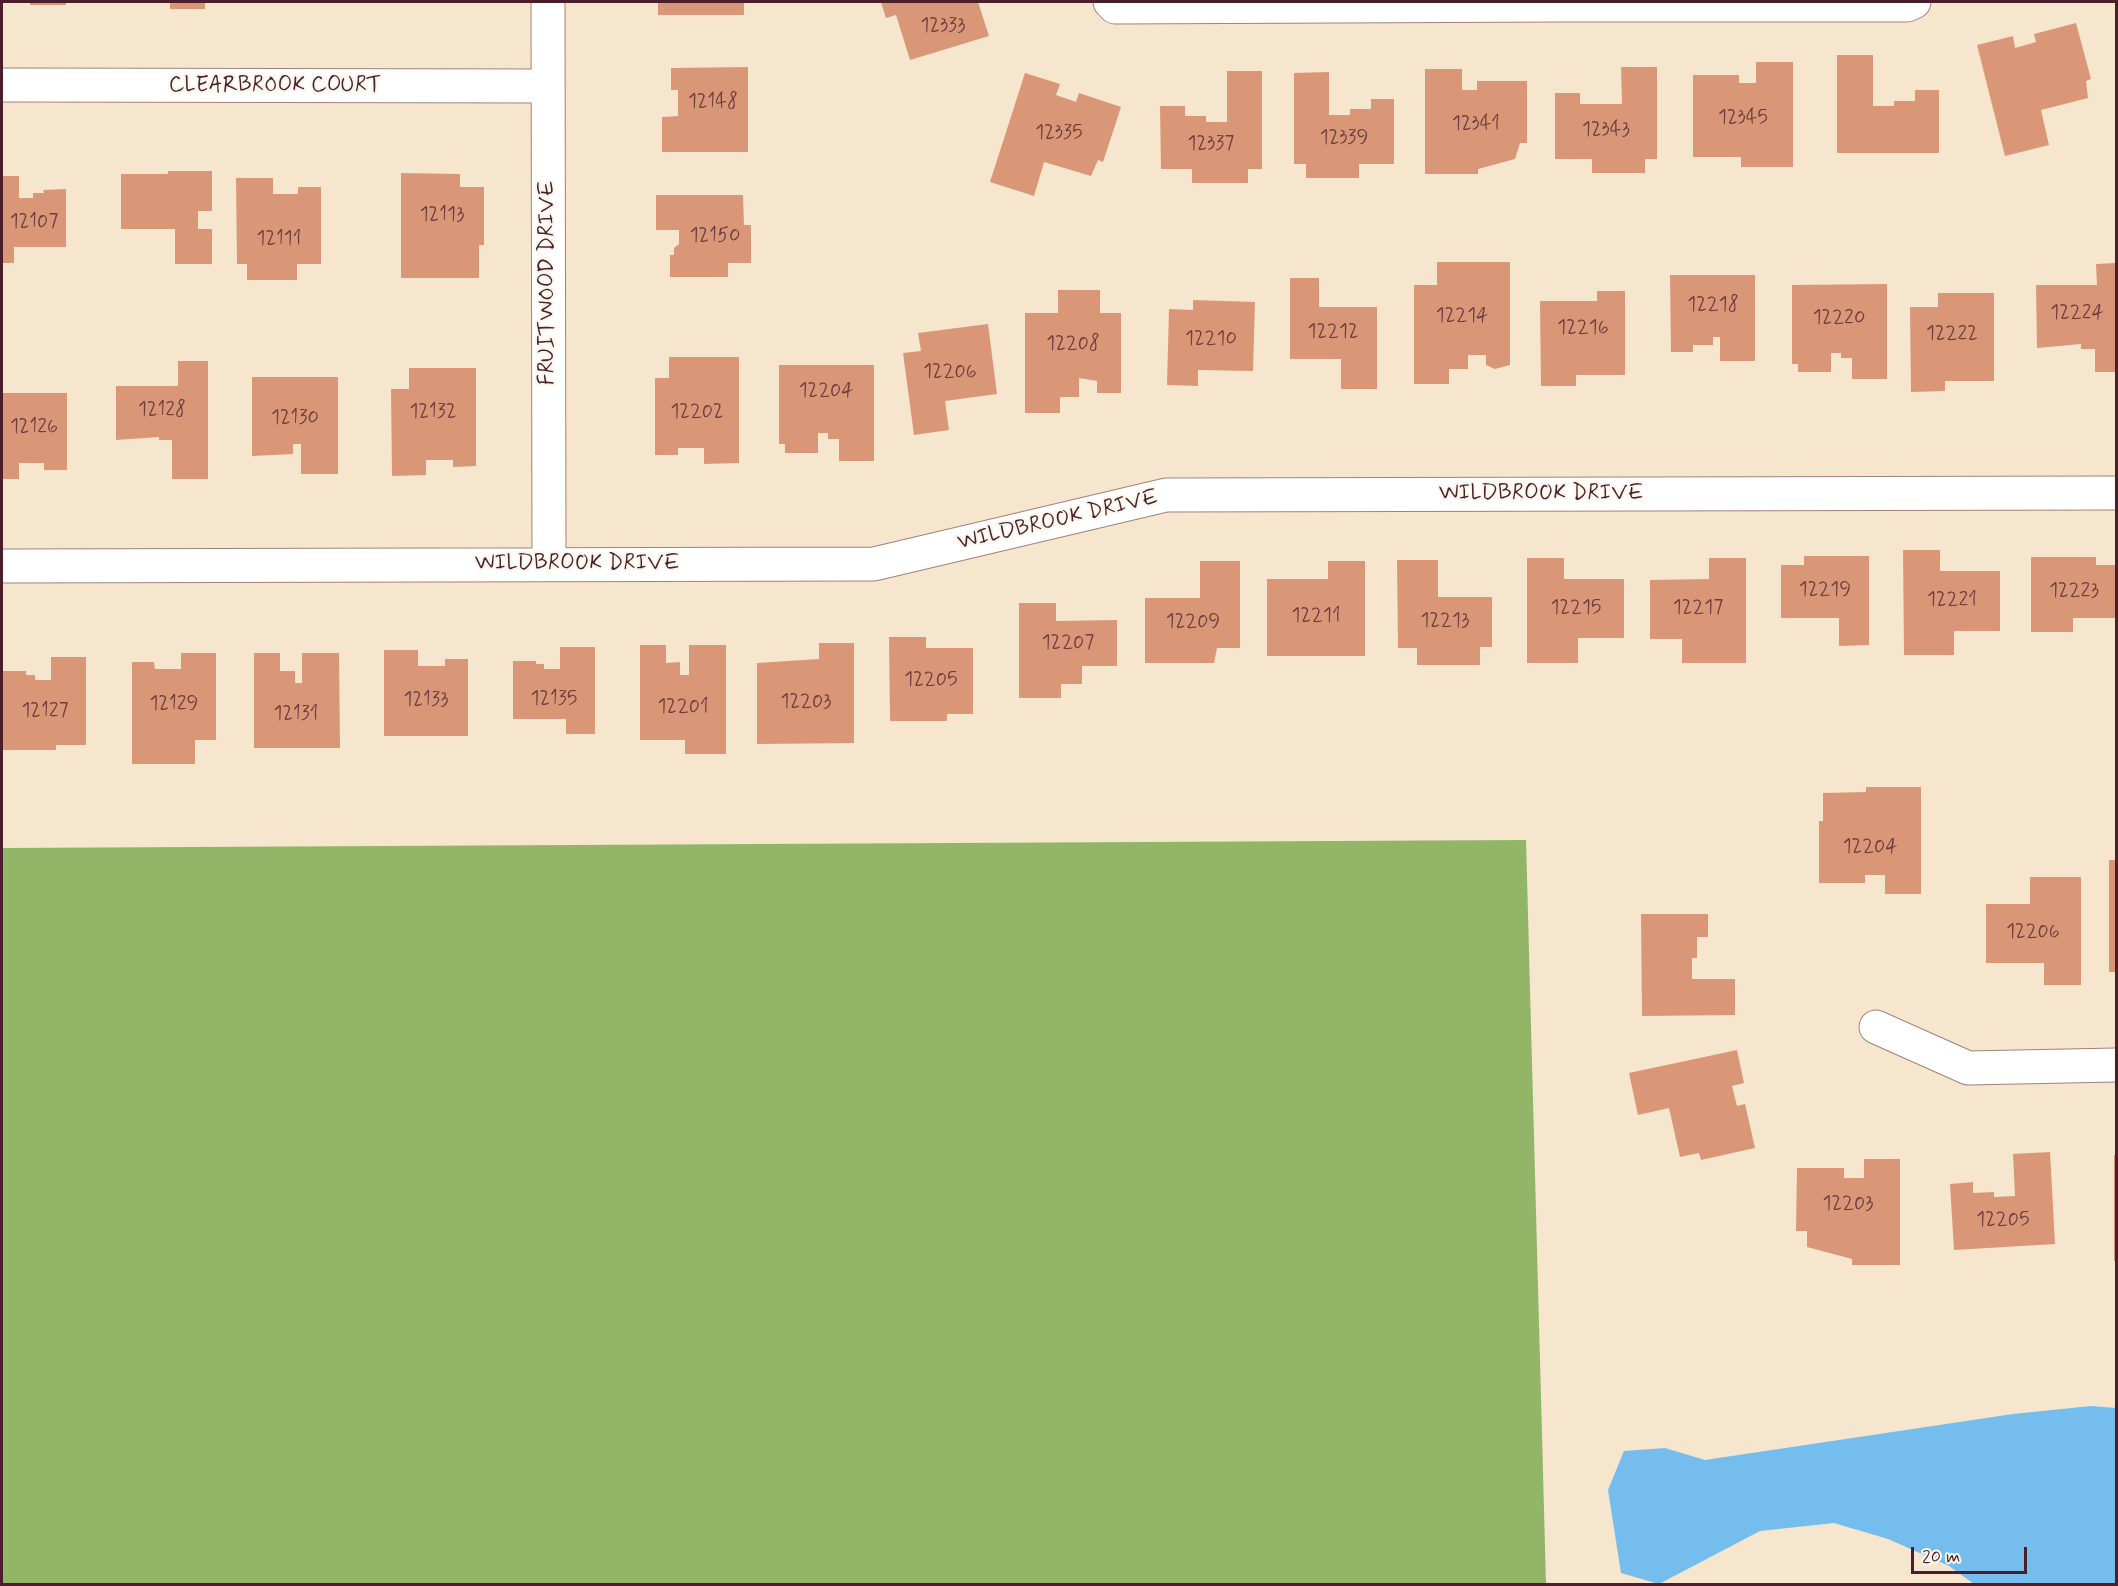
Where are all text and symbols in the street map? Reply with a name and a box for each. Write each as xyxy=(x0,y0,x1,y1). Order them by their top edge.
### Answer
house number: 12333 xyxy=(920,15,966,39)
street label: CLEARBROOK COURT xyxy=(169,73,381,99)
house number: 12148 xyxy=(688,91,738,115)
house number: 12345 xyxy=(1718,107,1768,131)
house number: 12341 xyxy=(1452,113,1500,137)
house number: 12343 xyxy=(1582,119,1630,143)
house number: 12335 xyxy=(1035,122,1083,146)
house number: 12339 xyxy=(1320,127,1368,151)
house number: 12337 xyxy=(1188,133,1234,157)
street label: FRUITWOOD DRIVE xyxy=(535,181,561,385)
house number: 12113 xyxy=(420,204,464,228)
house number: 12107 xyxy=(10,211,58,235)
house number: 12150 xyxy=(690,225,740,249)
house number: 12111 xyxy=(257,228,301,252)
house number: 12218 xyxy=(1687,294,1739,318)
house number: 12224 xyxy=(2050,302,2104,326)
house number: 12214 xyxy=(1436,305,1488,329)
house number: 12220 xyxy=(1813,307,1865,331)
house number: 12216 xyxy=(1557,317,1609,341)
house number: 12212 xyxy=(1308,321,1358,345)
house number: 12222 xyxy=(1926,323,1978,347)
house number: 12210 xyxy=(1185,328,1237,352)
house number: 12208 xyxy=(1046,333,1100,357)
house number: 12206 xyxy=(923,361,977,385)
house number: 12204 xyxy=(799,380,853,404)
house number: 12128 xyxy=(138,399,186,423)
house number: 12132 xyxy=(410,401,456,425)
house number: 12202 xyxy=(670,401,724,425)
house number: 12130 xyxy=(271,407,319,431)
house number: 12126 xyxy=(10,416,58,440)
street label: WILDBROOK DRIVE xyxy=(1439,481,1643,507)
street label: WILDBROOK DRIVE xyxy=(955,485,1161,557)
street label: WILDBROOK DRIVE xyxy=(475,551,679,577)
house number: 12219 xyxy=(1799,579,1851,603)
house number: 12223 xyxy=(2049,580,2099,604)
house number: 12221 xyxy=(1927,589,1977,613)
house number: 12215 xyxy=(1550,597,1602,621)
house number: 12217 xyxy=(1673,597,1723,621)
house number: 12211 xyxy=(1292,605,1340,629)
house number: 12213 xyxy=(1421,610,1469,634)
house number: 12209 xyxy=(1166,611,1220,635)
house number: 12207 xyxy=(1042,632,1094,656)
house number: 12205 xyxy=(904,669,958,693)
house number: 12135 xyxy=(531,688,577,712)
house number: 12133 xyxy=(404,689,448,713)
house number: 12203 xyxy=(780,691,832,715)
house number: 12129 xyxy=(150,693,198,717)
house number: 12201 xyxy=(657,696,709,720)
house number: 12127 xyxy=(21,700,69,724)
house number: 12131 xyxy=(274,703,318,727)
house number: 12204 xyxy=(1843,836,1897,860)
house number: 12206 xyxy=(2006,921,2060,945)
house number: 12203 xyxy=(1822,1193,1874,1217)
house number: 12205 xyxy=(1976,1209,2030,1233)
scale bar xyxy=(1914,1535,2030,1573)
text: 20 m xyxy=(1922,1545,1960,1569)

